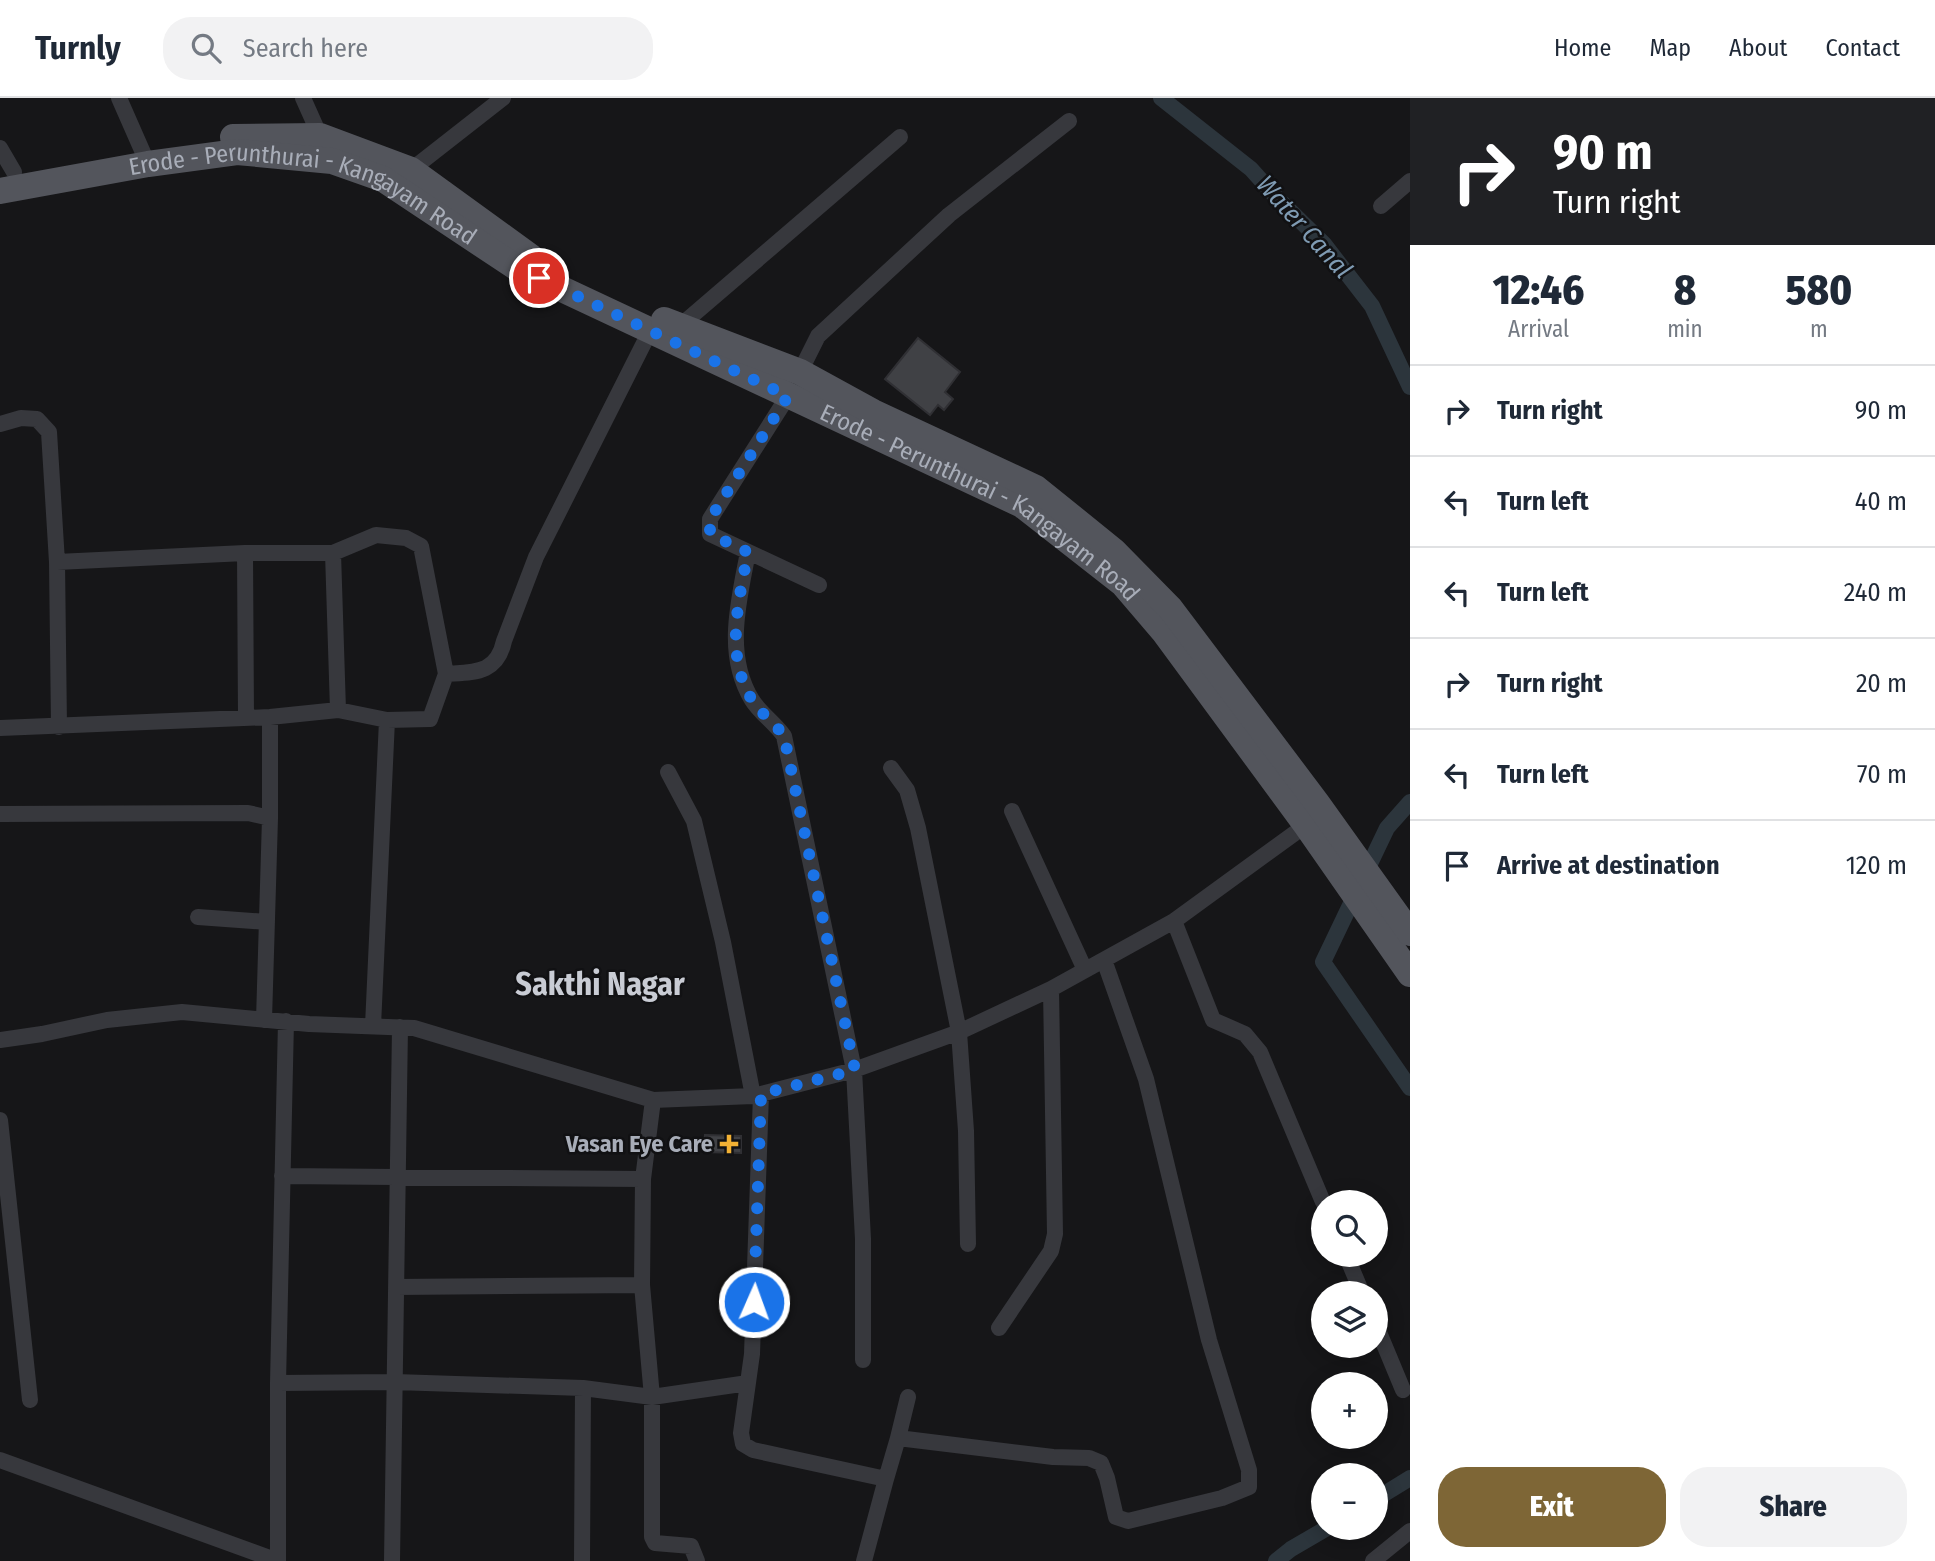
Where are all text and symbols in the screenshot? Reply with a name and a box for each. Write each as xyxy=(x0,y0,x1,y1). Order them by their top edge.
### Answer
search box xyxy=(163,17,653,80)
text: Turnly xyxy=(35,28,121,68)
icon: search xyxy=(187,29,225,67)
text: Search here xyxy=(243,33,368,64)
text: Home xyxy=(1554,34,1611,62)
text: Map xyxy=(1649,34,1691,62)
text: About xyxy=(1729,34,1787,62)
text: Contact xyxy=(1825,34,1900,62)
text: 90 m xyxy=(1553,123,1653,182)
icon: right xyxy=(1438,126,1529,217)
street label: Erode - Perunthurai - Kangayam Road xyxy=(127,138,482,251)
water label: Water Canal xyxy=(1250,169,1358,285)
text: Turn right xyxy=(1553,183,1680,221)
pin xyxy=(509,248,569,308)
icon: arrive xyxy=(520,259,558,297)
text: 12:46 xyxy=(1493,265,1584,315)
text: 8 xyxy=(1674,265,1696,315)
text: 580 xyxy=(1785,265,1852,315)
text: Arrival xyxy=(1508,315,1569,343)
text: min xyxy=(1667,315,1703,343)
text: m xyxy=(1810,315,1828,343)
icon: right xyxy=(1438,392,1476,430)
text: Turn right xyxy=(1497,395,1603,426)
text: 90 m xyxy=(1855,395,1907,426)
street label: Erode - Perunthurai - Kangayam Road xyxy=(816,398,1145,607)
icon: left xyxy=(1438,483,1476,521)
text: Turn left xyxy=(1497,486,1589,517)
text: 40 m xyxy=(1855,486,1907,517)
icon: left xyxy=(1438,574,1476,612)
text: Turn left xyxy=(1497,577,1589,608)
text: 240 m xyxy=(1844,577,1907,608)
icon: right xyxy=(1438,665,1476,703)
text: Turn right xyxy=(1497,668,1603,699)
text: 20 m xyxy=(1856,668,1907,699)
icon: left xyxy=(1438,756,1476,794)
text: Turn left xyxy=(1497,759,1589,790)
text: 70 m xyxy=(1857,759,1907,790)
icon: arrive xyxy=(1438,847,1476,885)
text: Arrive at destination xyxy=(1497,850,1720,881)
text: 120 m xyxy=(1846,850,1907,881)
district label: Sakthi Nagar xyxy=(515,965,685,1003)
place label: Vasan Eye Care xyxy=(565,1130,713,1158)
marker: Vasan Eye Care xyxy=(719,1134,739,1154)
map controls xyxy=(1311,1190,1388,1540)
button: search xyxy=(1311,1190,1388,1267)
position arrow xyxy=(717,1265,791,1339)
button: layers xyxy=(1311,1281,1388,1358)
button: + xyxy=(1311,1372,1388,1449)
button: − xyxy=(1311,1463,1388,1540)
button: Exit xyxy=(1438,1467,1666,1547)
button: Share xyxy=(1680,1467,1907,1547)

